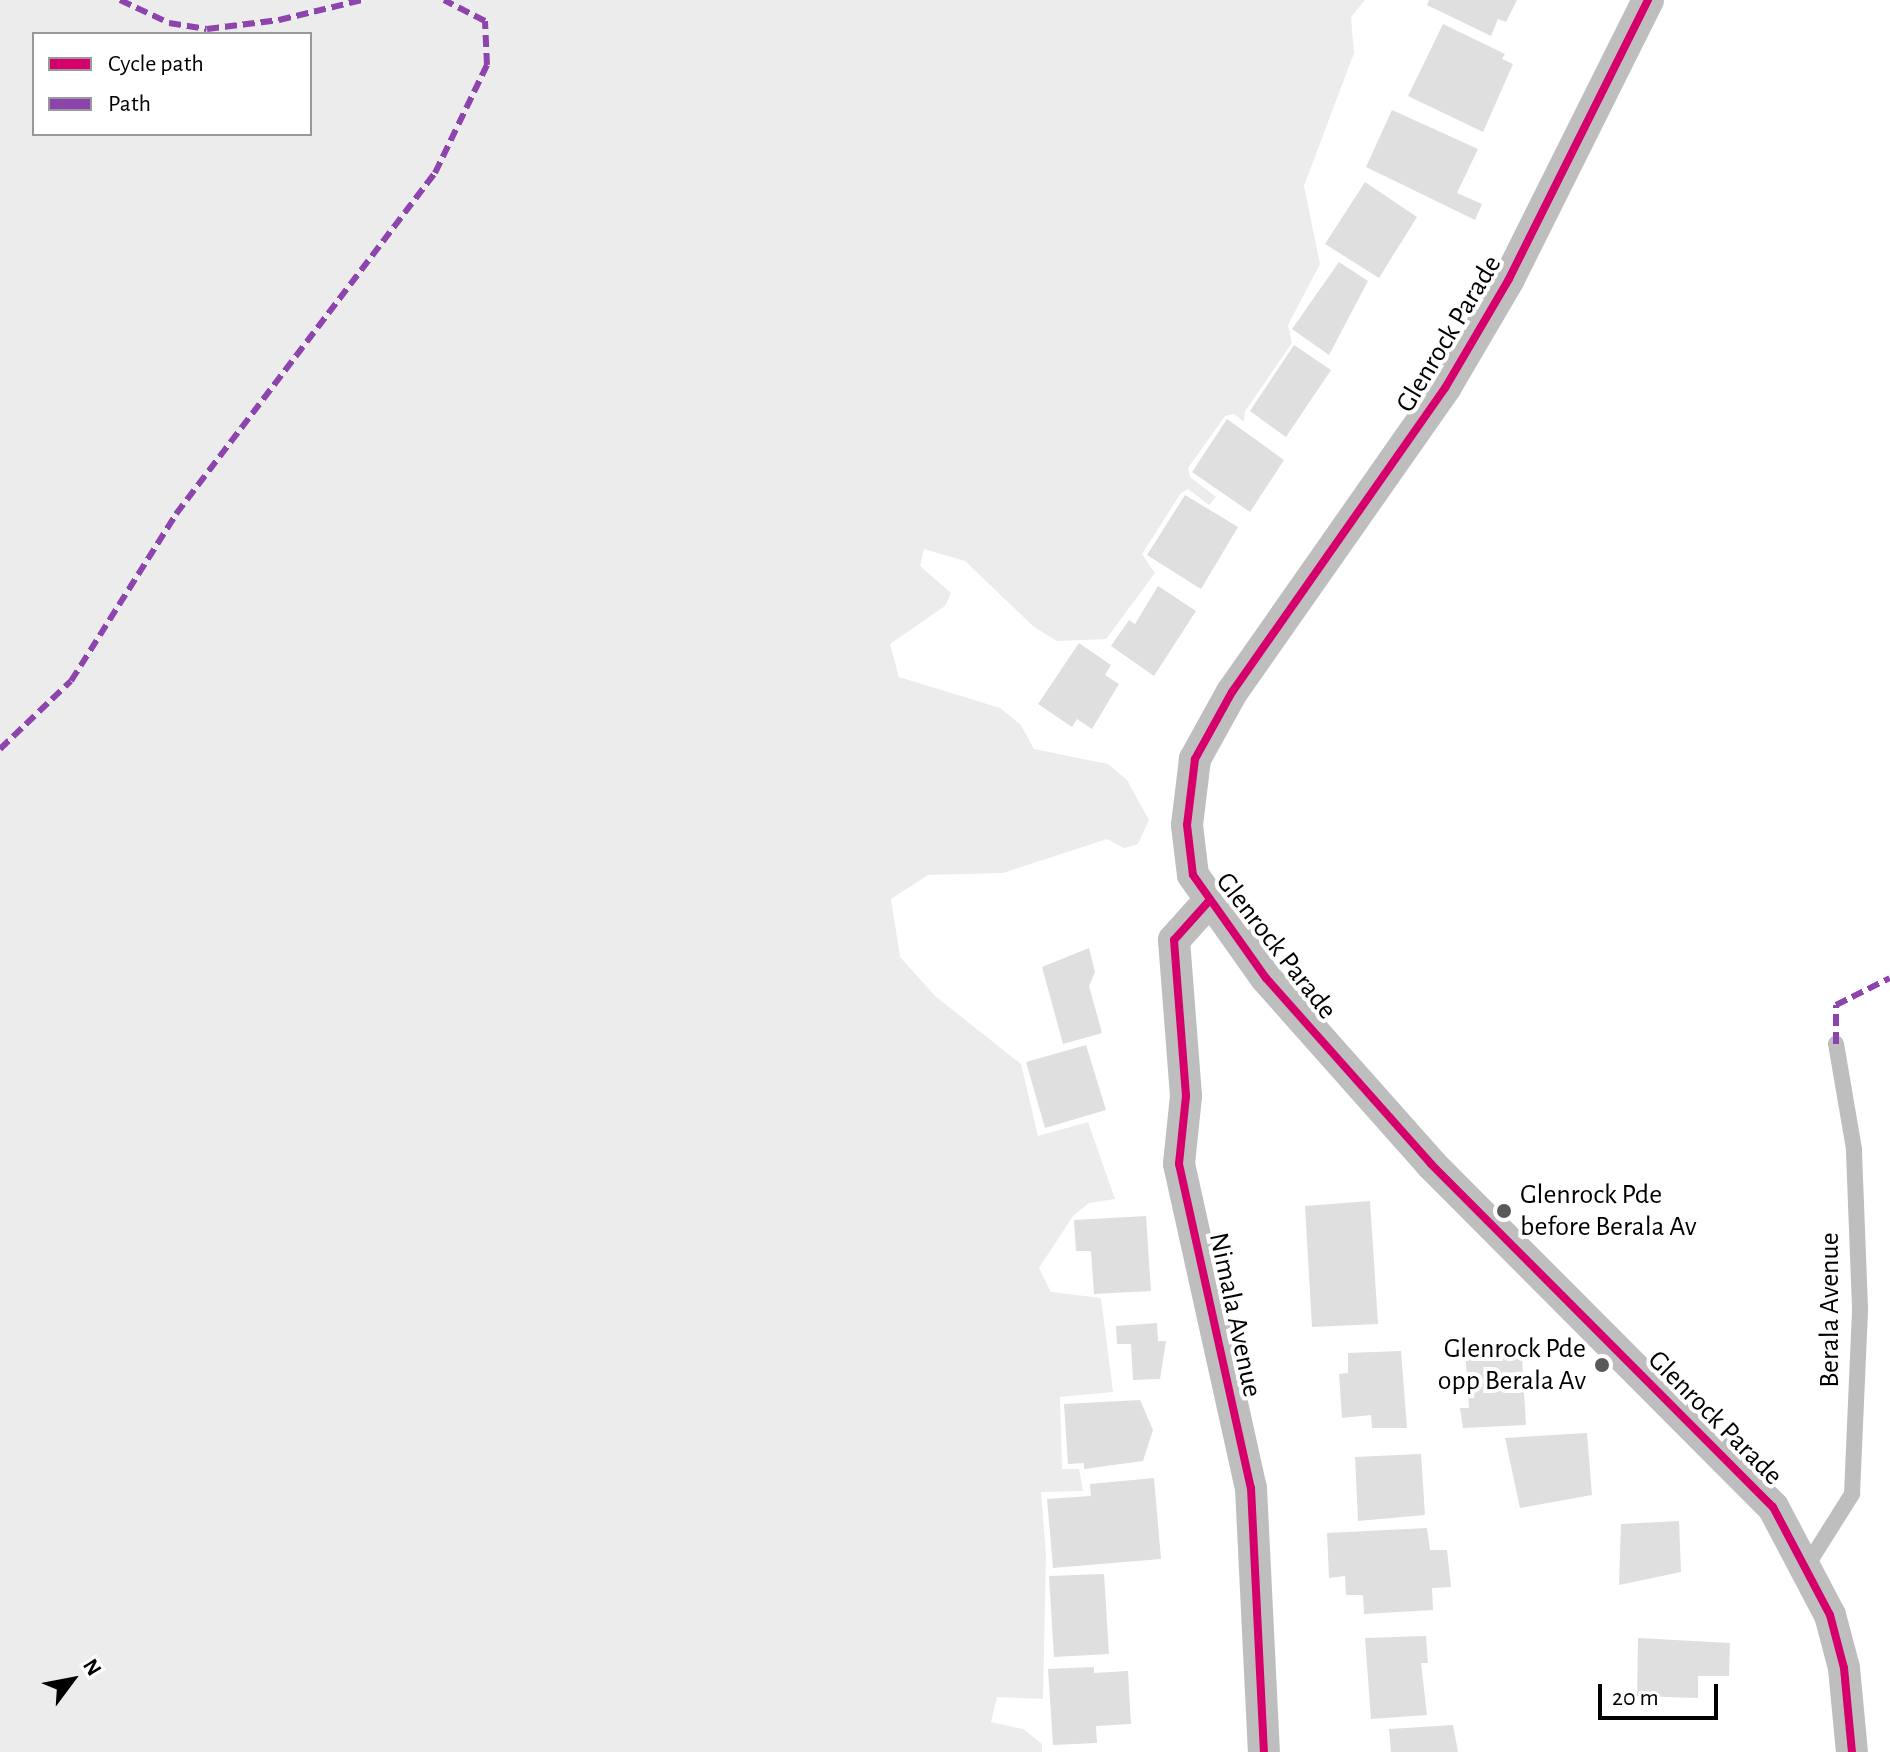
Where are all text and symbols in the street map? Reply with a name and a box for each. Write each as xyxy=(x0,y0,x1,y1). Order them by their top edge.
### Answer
legend xyxy=(32,32,312,136)
text: Cycle path xyxy=(108,52,204,76)
text: Path xyxy=(108,92,151,116)
street label: Glenrock Parade xyxy=(1389,249,1509,419)
street label: Glenrock Parade xyxy=(1208,866,1344,1026)
place label: Glenrock Pde before Berala Av xyxy=(1520,1178,1697,1244)
marker: Glenrock Pde before Berala Av xyxy=(1495,1202,1513,1220)
street label: Nimala Avenue xyxy=(1201,1230,1269,1400)
street label: Berala Avenue xyxy=(1813,1232,1847,1388)
place label: Glenrock Pde opp Berala Av xyxy=(1438,1332,1586,1398)
street label: Glenrock Parade xyxy=(1641,1344,1789,1492)
marker: Glenrock Pde opp Berala Av xyxy=(1593,1356,1611,1374)
north arrow xyxy=(32,1640,112,1720)
text: N xyxy=(79,1655,106,1680)
scale bar xyxy=(1602,1668,1722,1718)
text: 20 m xyxy=(1612,1686,1659,1710)

